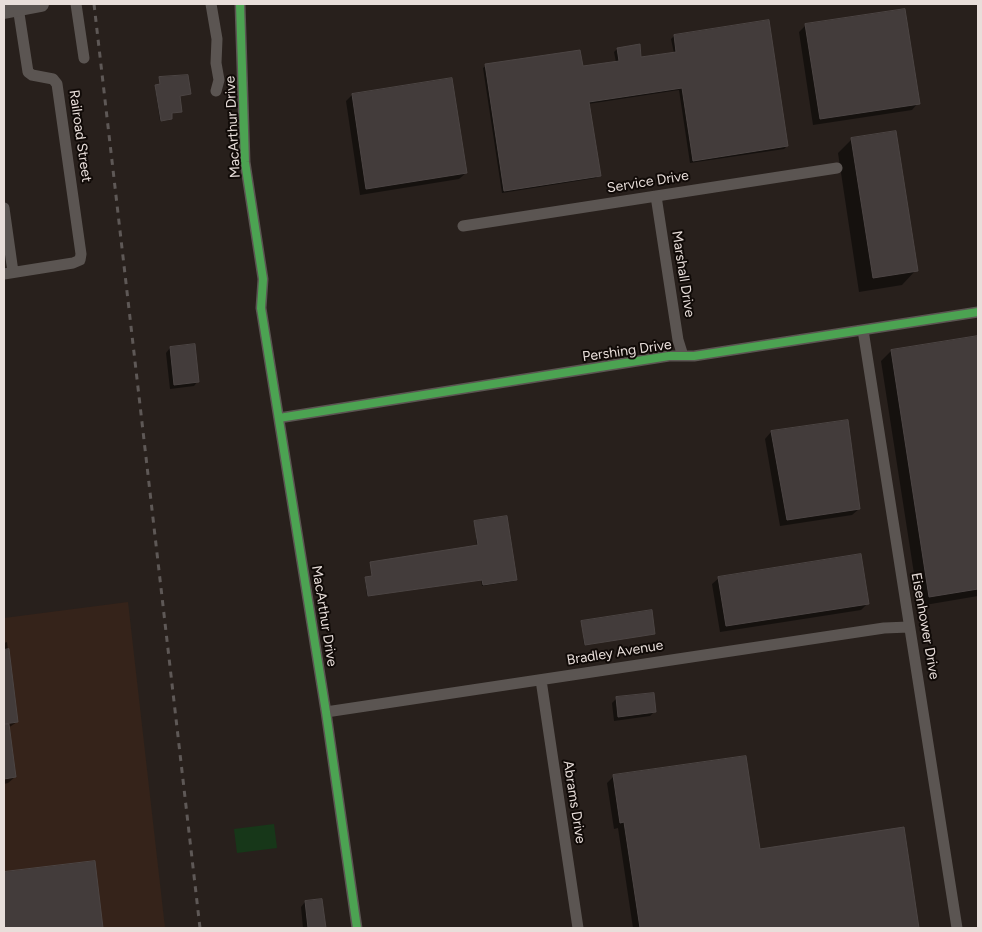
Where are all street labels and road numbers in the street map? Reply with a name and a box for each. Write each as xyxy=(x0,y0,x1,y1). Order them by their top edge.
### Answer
street label: MacArthur Drive xyxy=(222,76,244,178)
street label: Railroad Street xyxy=(65,89,95,183)
street label: Service Drive xyxy=(606,167,690,197)
street label: Marshall Drive xyxy=(668,230,698,318)
street label: Pershing Drive xyxy=(581,336,673,366)
street label: MacArthur Drive xyxy=(308,564,340,668)
street label: Eisenhower Drive xyxy=(907,571,943,681)
street label: Bradley Avenue xyxy=(566,637,664,669)
street label: Abrams Drive xyxy=(559,759,589,845)

